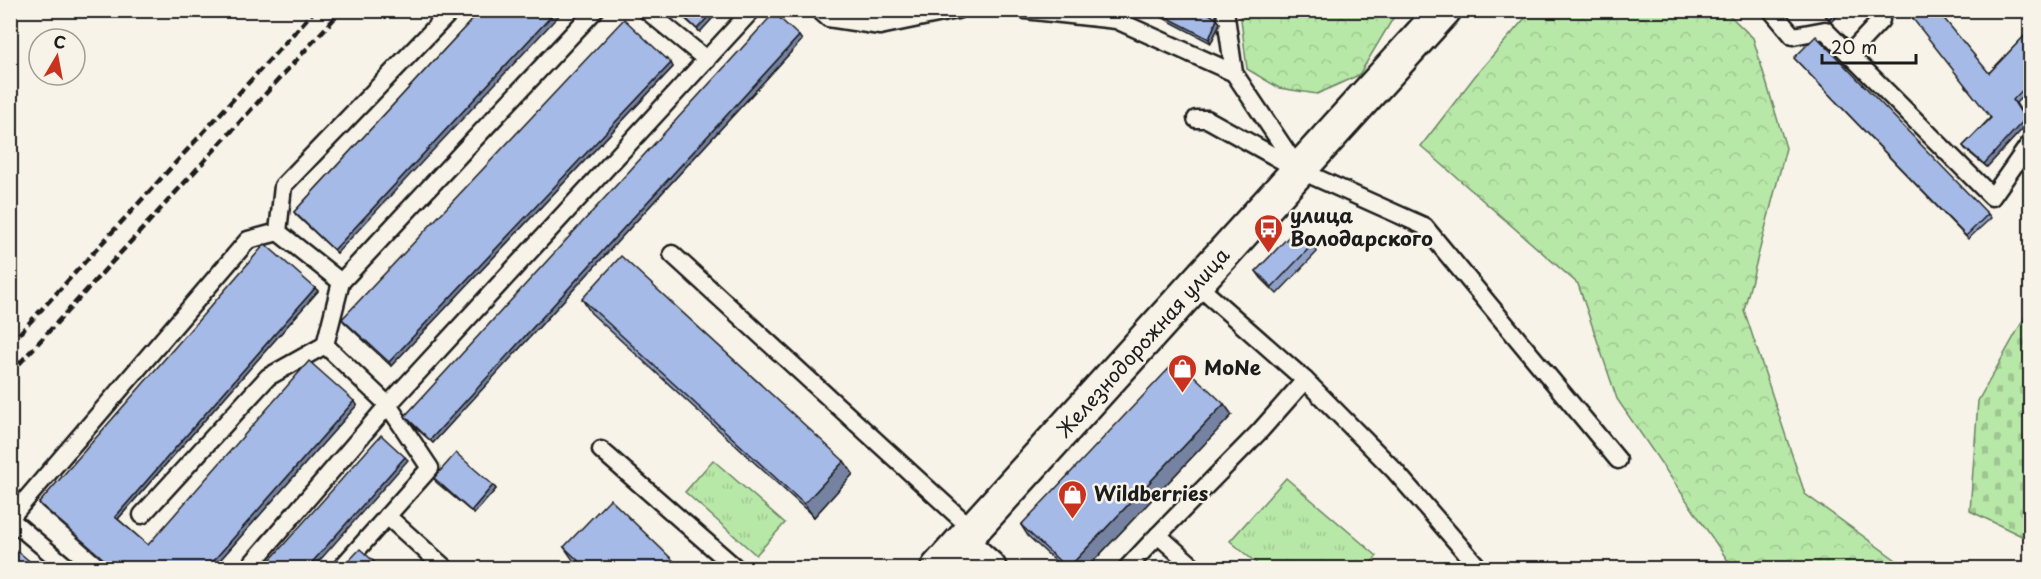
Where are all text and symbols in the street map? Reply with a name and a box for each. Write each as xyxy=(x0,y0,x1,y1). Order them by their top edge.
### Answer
north arrow xyxy=(27,27,87,87)
scale bar xyxy=(1822,27,1916,65)
text: С xyxy=(52,28,68,54)
text: 20 m xyxy=(1831,33,1877,60)
place label: улица Володарского xyxy=(1290,200,1433,253)
bus stop icon: улица Володарского xyxy=(1253,212,1285,254)
street label: Железнодорожная улица xyxy=(1049,240,1236,444)
shop icon: MoNe xyxy=(1167,352,1199,394)
place label: MoNe xyxy=(1204,352,1261,382)
shop icon: Wildberries xyxy=(1057,478,1089,520)
place label: Wildberries xyxy=(1094,478,1209,508)

